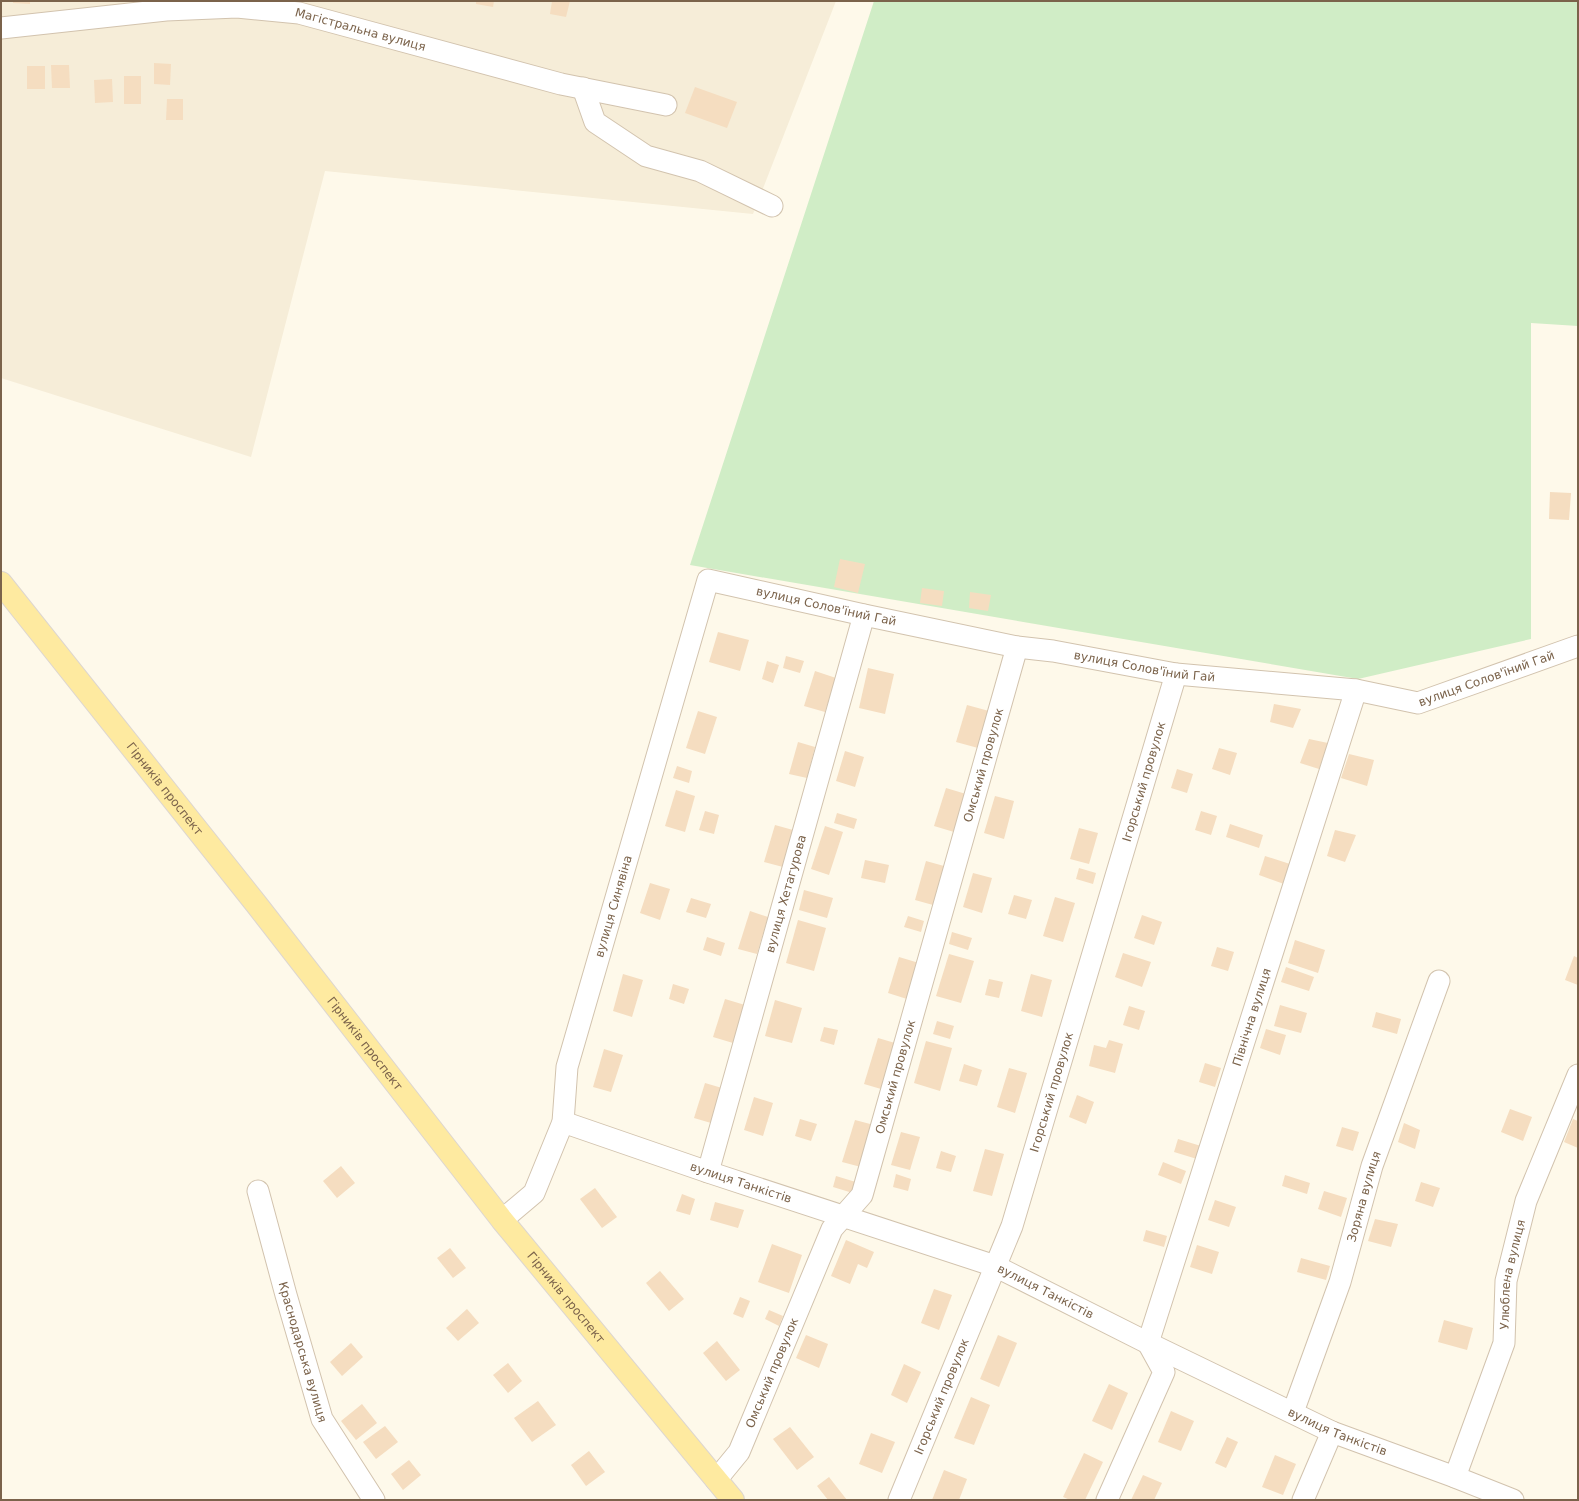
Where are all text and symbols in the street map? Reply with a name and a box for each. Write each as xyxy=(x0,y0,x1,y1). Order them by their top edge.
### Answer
street label: Магістральна вулиця xyxy=(294,5,427,54)
street label: вулиця Солов'їний Гай xyxy=(755,584,898,629)
street label: вулиця Солов'їний Гай xyxy=(1073,648,1216,684)
street label: вулиця Солов'їний Гай xyxy=(1417,648,1556,709)
street label: Омський провулок xyxy=(961,706,1006,824)
street label: Ігорський провулок xyxy=(1120,720,1168,843)
street label: Гірників проспект xyxy=(124,740,206,838)
street label: вулиця Хетагурова xyxy=(763,833,809,954)
street label: вулиця Синявіна xyxy=(592,854,635,959)
street label: Північна вулиця xyxy=(1230,966,1274,1068)
street label: Гірників проспект xyxy=(324,994,405,1093)
street label: Омський провулок xyxy=(873,1018,918,1136)
street label: Ігорський провулок xyxy=(1027,1031,1076,1154)
street label: Зоряна вулиця xyxy=(1344,1149,1384,1244)
street label: вулиця Танкістів xyxy=(688,1159,793,1206)
street label: Улюблена вулиця xyxy=(1497,1218,1528,1330)
street label: Гірників проспект xyxy=(524,1249,608,1346)
street label: вулиця Танкістів xyxy=(995,1261,1096,1322)
street label: Краснодарська вулиця xyxy=(276,1280,330,1424)
street label: Омський провулок xyxy=(743,1316,801,1430)
street label: Ігорський провулок xyxy=(911,1336,972,1457)
street label: вулиця Танкістів xyxy=(1286,1405,1389,1458)

